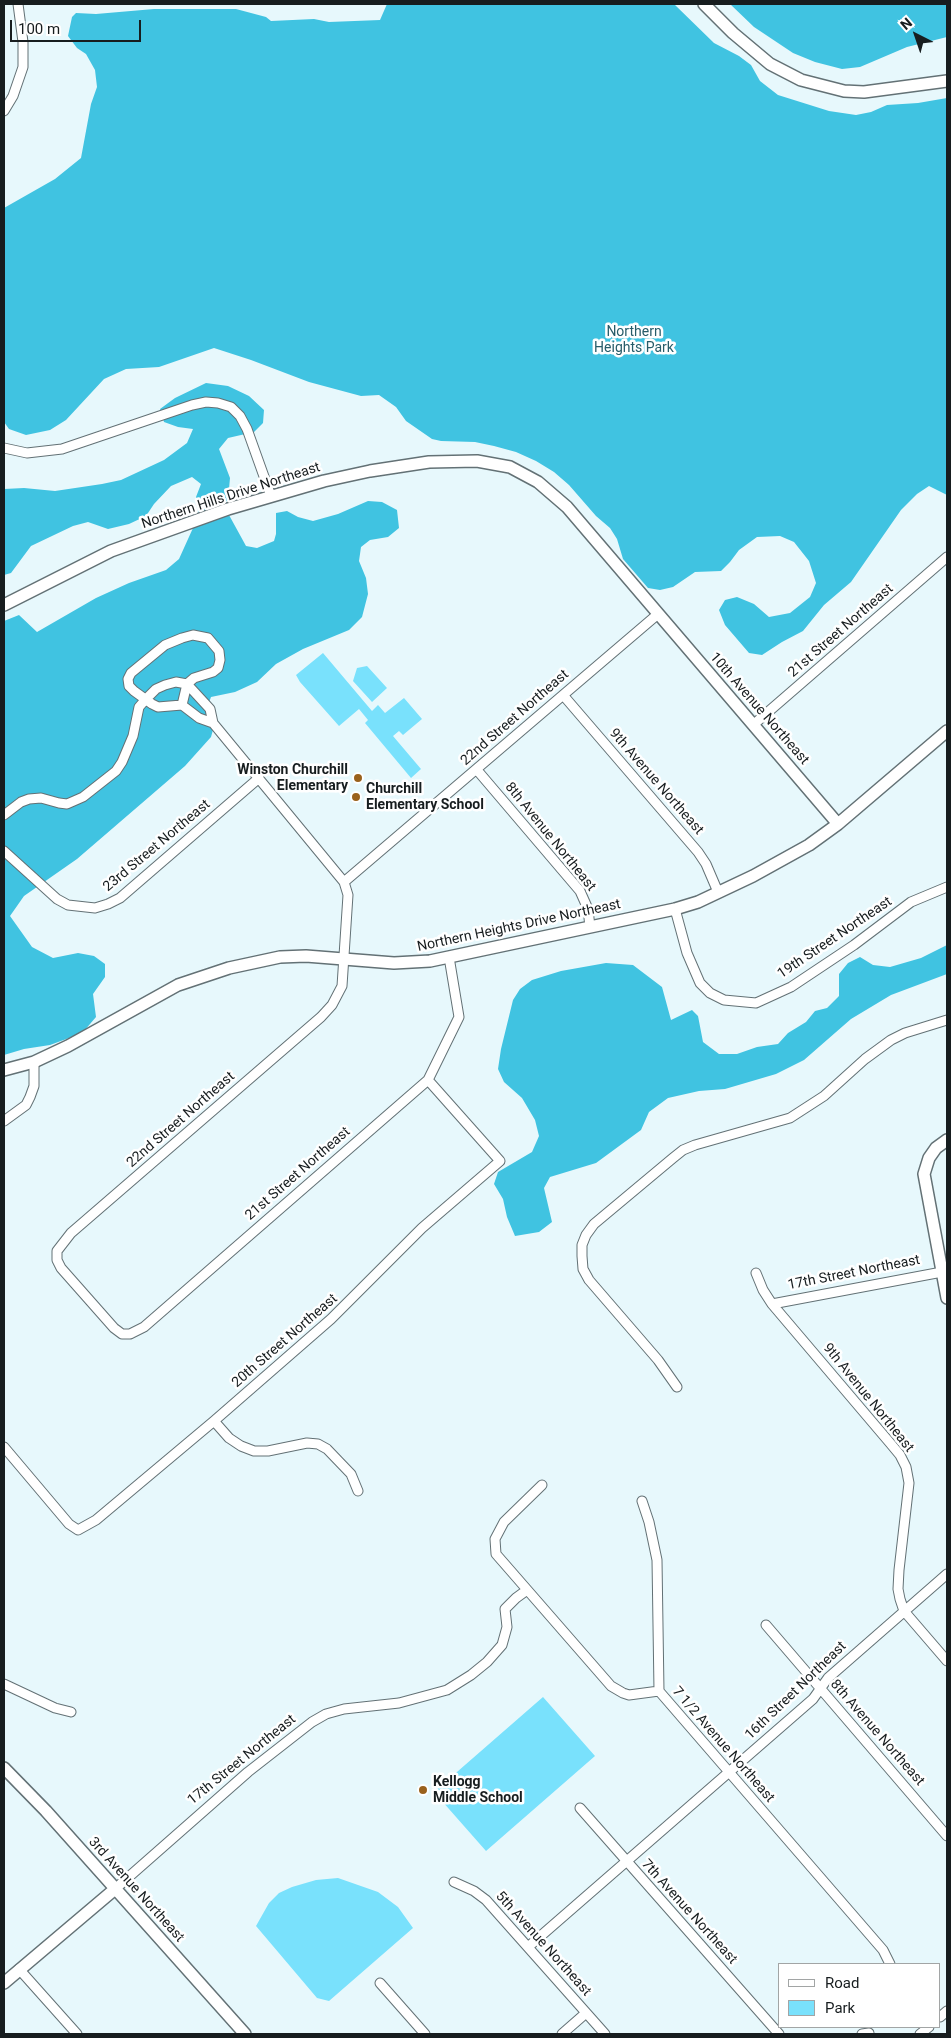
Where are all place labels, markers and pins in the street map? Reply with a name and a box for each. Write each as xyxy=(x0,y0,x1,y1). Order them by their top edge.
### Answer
place label: Winston Churchill Elementary xyxy=(237,762,348,794)
marker: Winston Churchill Elementary xyxy=(352,772,364,784)
place label: Churchill Elementary School xyxy=(366,781,484,814)
marker: Churchill Elementary School xyxy=(350,791,362,803)
place label: Kellogg Middle School xyxy=(433,1774,523,1806)
marker: Kellogg Middle School xyxy=(417,1784,429,1796)

